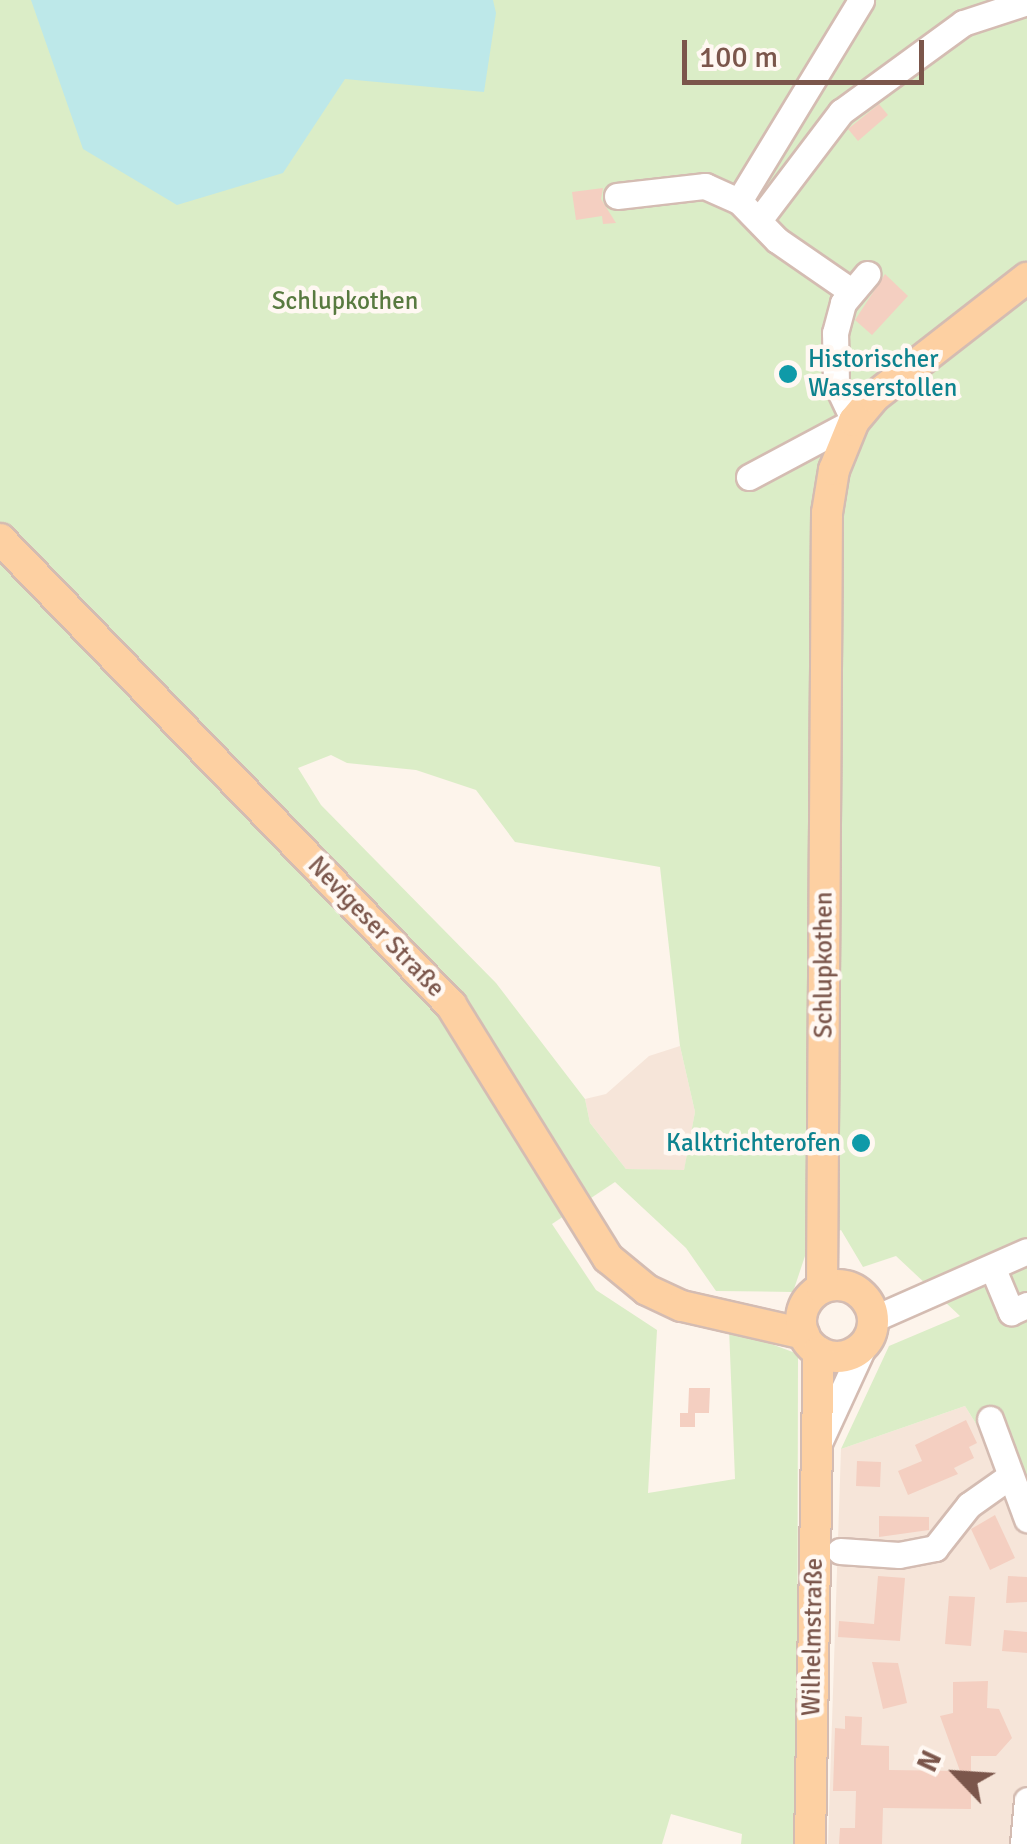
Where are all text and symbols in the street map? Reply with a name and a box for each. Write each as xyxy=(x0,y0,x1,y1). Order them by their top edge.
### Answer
scale bar xyxy=(687,20,930,82)
text: 100 m xyxy=(699,39,778,76)
park label: Schlupkothen xyxy=(272,286,418,316)
place label: Historischer Wasserstollen xyxy=(808,345,957,404)
marker: Historischer Wasserstollen xyxy=(777,363,799,385)
street label: Nevigeser Straße xyxy=(302,851,450,1003)
street label: Schlupkothen xyxy=(809,892,839,1038)
place label: Kalktrichterofen xyxy=(666,1128,841,1158)
marker: Kalktrichterofen xyxy=(850,1132,872,1154)
street label: Wilhelmstraße xyxy=(797,1558,829,1716)
north arrow xyxy=(907,1724,1007,1824)
text: N xyxy=(910,1745,949,1777)

